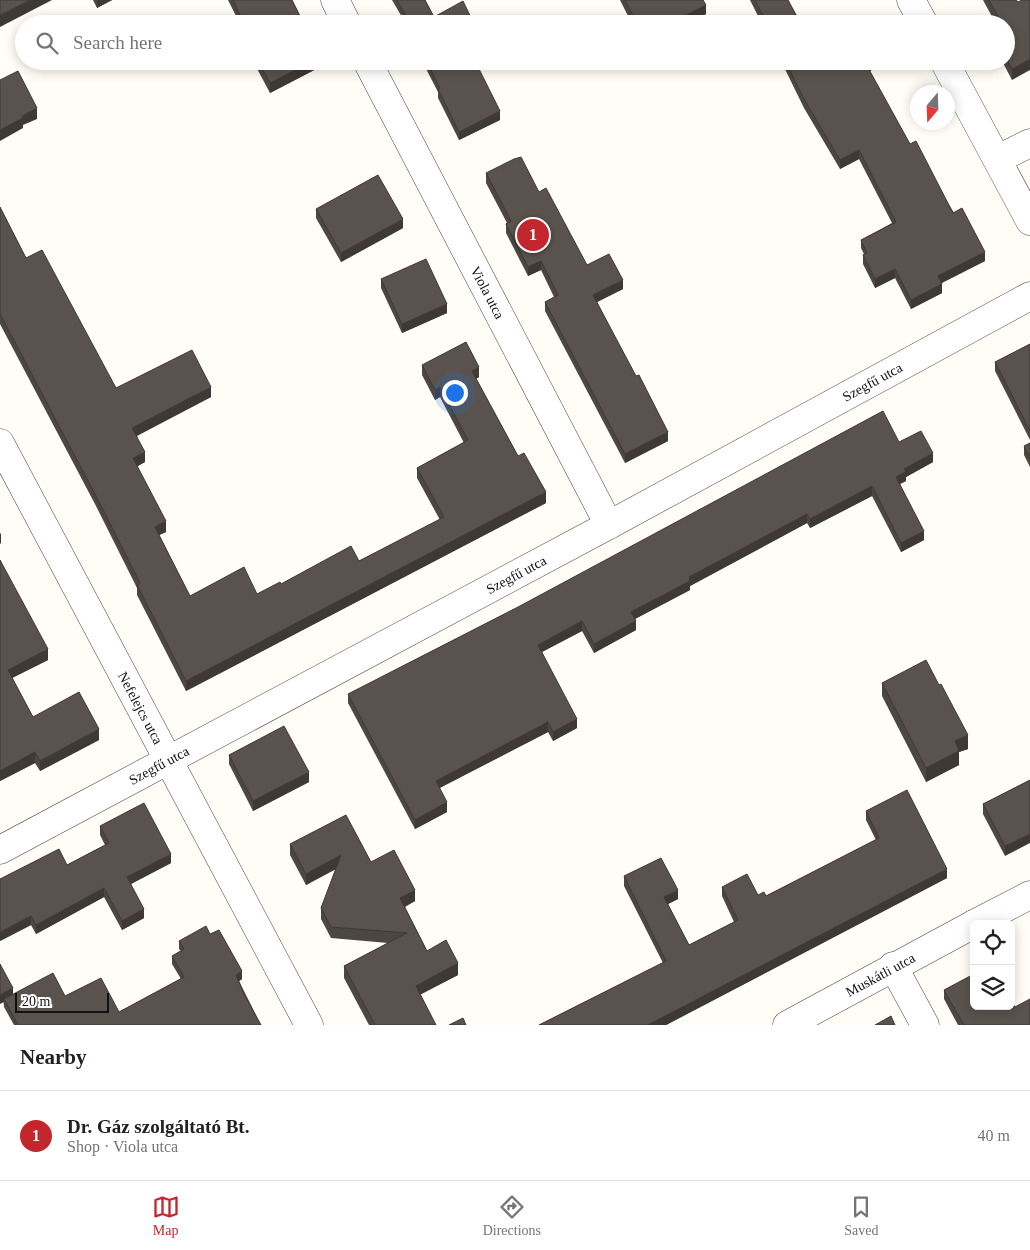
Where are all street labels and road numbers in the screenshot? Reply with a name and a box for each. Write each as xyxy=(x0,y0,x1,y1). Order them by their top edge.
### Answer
street label: Viola utca xyxy=(467,264,507,322)
street label: Szegfű utca xyxy=(840,360,906,405)
street label: Szegfű utca xyxy=(484,553,550,597)
street label: Nefelejcs utca xyxy=(115,669,166,748)
street label: Szegfű utca xyxy=(127,743,192,788)
street label: Muskátli utca xyxy=(843,950,918,1000)

